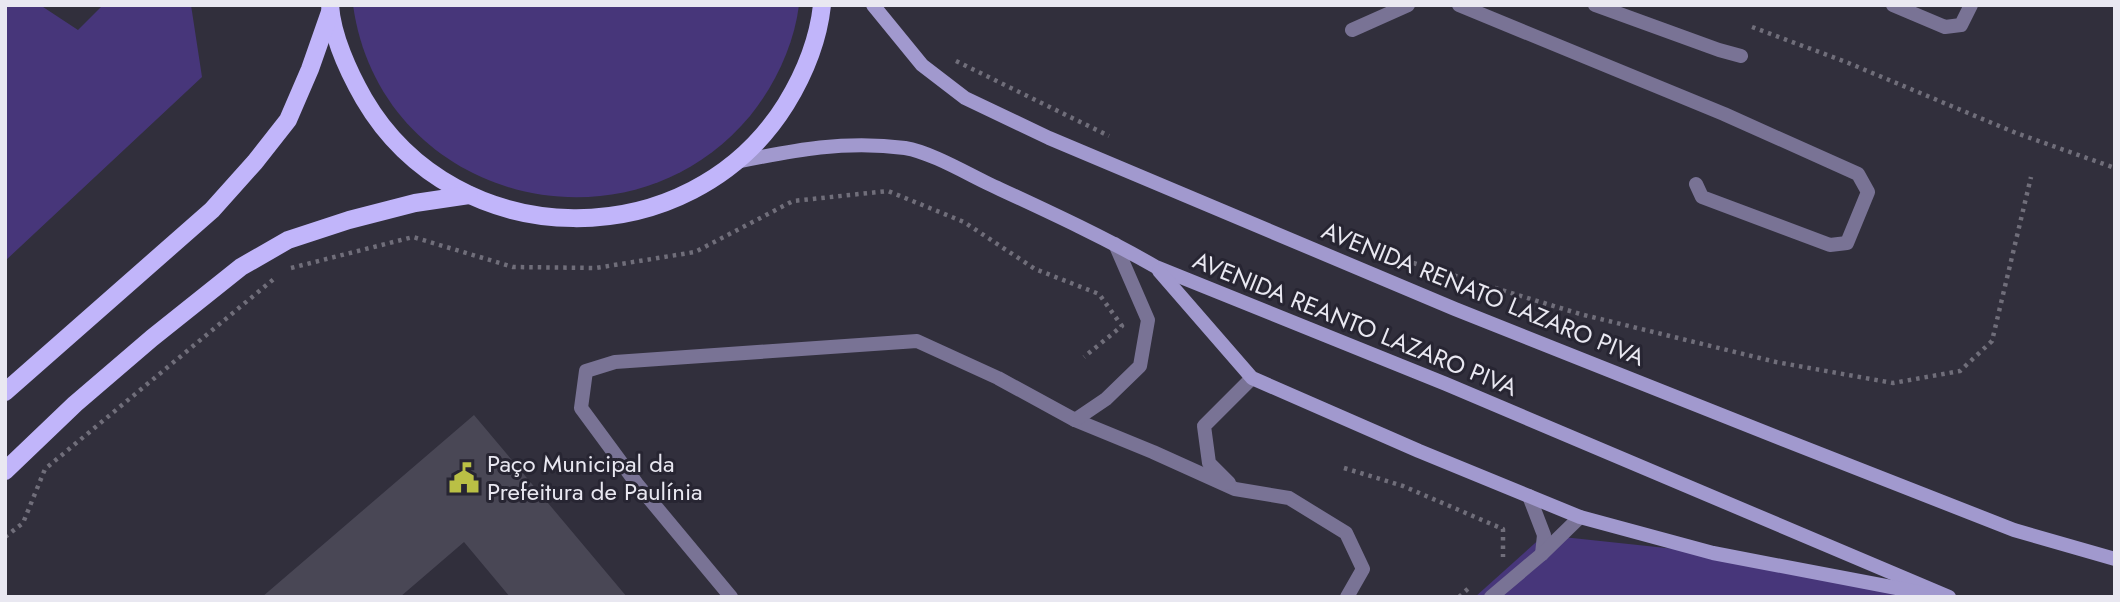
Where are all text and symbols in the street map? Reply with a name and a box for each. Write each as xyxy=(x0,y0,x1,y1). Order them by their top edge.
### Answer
street label: AVENIDA RENATO LAZARO PIVA xyxy=(1317,213,1650,374)
street label: AVENIDA REANTO LAZARO PIVA xyxy=(1188,242,1523,405)
place label: Paço Municipal da Prefeitura de Paulínia xyxy=(487,446,703,509)
public building icon: Paço Municipal da Prefeitura de Paulínia xyxy=(447,461,481,495)

